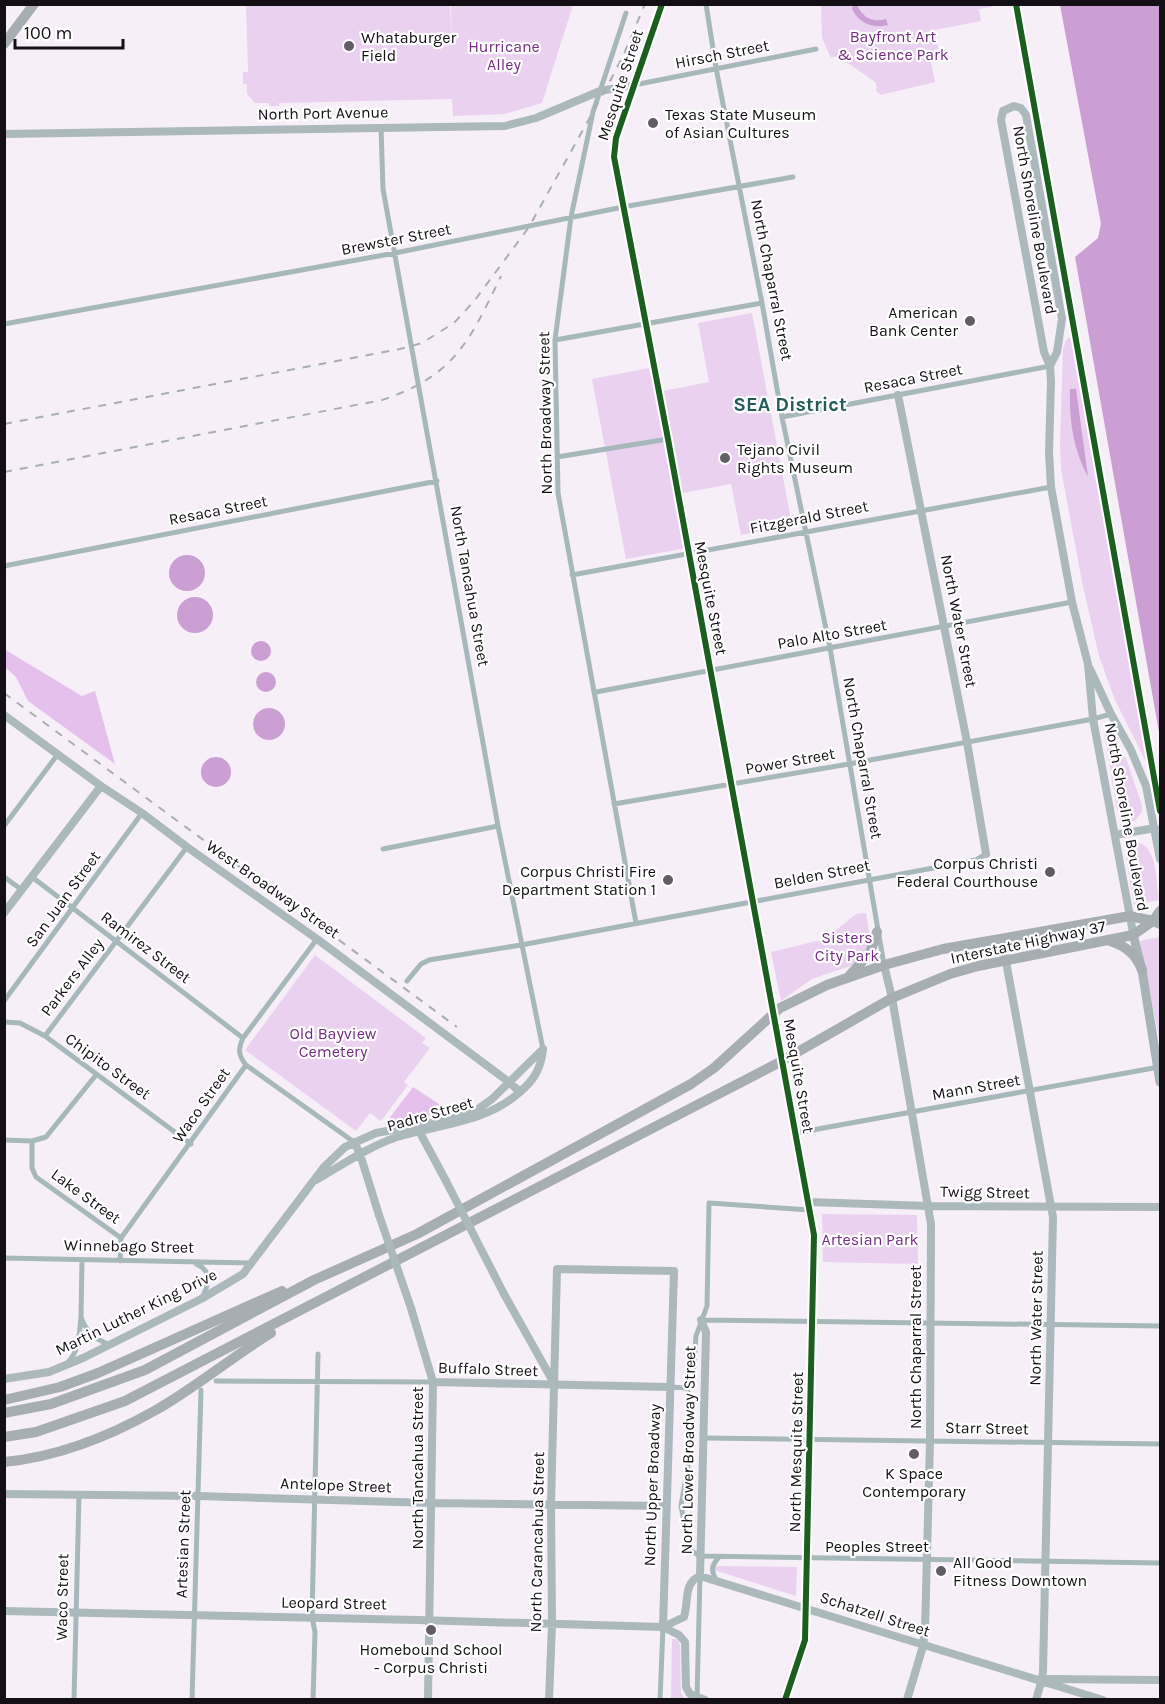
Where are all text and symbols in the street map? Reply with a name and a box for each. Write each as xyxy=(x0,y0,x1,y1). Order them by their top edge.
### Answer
scale bar xyxy=(15,12,123,50)
text: 100 m xyxy=(24,22,72,44)
street label: Mesquite Street xyxy=(593,27,647,143)
park label: Bayfront Art & Science Park xyxy=(837,27,949,64)
place label: Whataburger Field xyxy=(361,28,457,65)
street label: Hirsch Street xyxy=(673,36,771,72)
park label: Hurricane Alley xyxy=(468,37,540,74)
marker: Whataburger Field xyxy=(342,39,356,53)
street label: North Port Avenue xyxy=(257,102,389,124)
place label: Texas State Museum of Asian Cultures xyxy=(665,105,816,142)
marker: Texas State Museum of Asian Cultures xyxy=(646,116,660,130)
street label: North Shoreline Boulevard xyxy=(1009,124,1061,316)
street label: North Chaparral Street xyxy=(747,198,797,362)
street label: Brewster Street xyxy=(339,219,453,259)
place label: American Bank Center xyxy=(869,303,958,340)
marker: American Bank Center xyxy=(963,314,977,328)
street label: North Broadway Street xyxy=(534,331,556,495)
street label: Resaca Street xyxy=(862,359,964,397)
district label: SEA District xyxy=(733,393,847,416)
place label: Tejano Civil Rights Museum xyxy=(737,440,853,477)
marker: Tejano Civil Rights Museum xyxy=(718,451,732,465)
street label: Resaca Street xyxy=(167,491,269,529)
street label: Fitzgerald Street xyxy=(748,496,870,538)
street label: North Tancahua Street xyxy=(446,504,494,668)
street label: Mesquite Street xyxy=(691,539,731,657)
street label: North Water Street xyxy=(937,553,981,689)
street label: Palo Alto Street xyxy=(776,615,888,653)
street label: North Chaparral Street xyxy=(839,676,887,840)
street label: North Shoreline Boulevard xyxy=(1101,721,1153,913)
street label: Power Street xyxy=(744,744,836,778)
street label: West Broadway Street xyxy=(203,836,343,942)
street label: San Juan Street xyxy=(22,847,104,951)
place label: Corpus Christi Federal Courthouse xyxy=(897,854,1038,891)
street label: Belden Street xyxy=(772,855,872,893)
place label: Corpus Christi Fire Department Station 1 xyxy=(502,862,656,899)
marker: Corpus Christi Federal Courthouse xyxy=(1043,865,1057,879)
marker: Corpus Christi Fire Department Station 1 xyxy=(661,873,675,887)
street label: Ramirez Street xyxy=(97,907,195,987)
street label: Interstate Highway 37 xyxy=(949,916,1108,968)
park label: Sisters City Park xyxy=(815,928,879,965)
street label: Parkers Alley xyxy=(37,934,108,1020)
street label: Mesquite Street xyxy=(780,1017,818,1135)
park label: Old Bayview Cemetery xyxy=(290,1024,377,1061)
street label: Chipito Street xyxy=(62,1029,154,1103)
street label: Waco Street xyxy=(168,1064,234,1146)
street label: Mann Street xyxy=(930,1070,1022,1104)
street label: Padre Street xyxy=(385,1093,475,1135)
street label: Lake Street xyxy=(48,1164,124,1228)
street label: Twigg Street xyxy=(940,1182,1030,1202)
park label: Artesian Park xyxy=(821,1230,919,1249)
street label: Winnebago Street xyxy=(64,1235,194,1257)
street label: North Water Street xyxy=(1025,1250,1047,1386)
street label: Martin Luther King Drive xyxy=(52,1265,220,1359)
street label: North Chaparral Street xyxy=(906,1265,925,1429)
street label: North Lower Broadway Street xyxy=(677,1345,699,1555)
street label: Buffalo Street xyxy=(438,1358,538,1380)
street label: North Mesquite Street xyxy=(785,1371,807,1533)
street label: North Tancahua Street xyxy=(408,1387,427,1549)
street label: North Upper Broadway xyxy=(640,1403,664,1567)
street label: Starr Street xyxy=(945,1418,1029,1438)
marker: K Space Contemporary xyxy=(907,1447,921,1461)
street label: North Carancahua Street xyxy=(526,1451,548,1633)
place label: K Space Contemporary xyxy=(862,1464,966,1501)
street label: Antelope Street xyxy=(280,1474,392,1496)
street label: Artesian Street xyxy=(172,1489,194,1599)
street label: Peoples Street xyxy=(825,1537,929,1556)
street label: Waco Street xyxy=(52,1553,72,1641)
place label: All Good Fitness Downtown xyxy=(953,1553,1087,1590)
marker: All Good Fitness Downtown xyxy=(934,1564,948,1578)
street label: Schatzell Street xyxy=(817,1587,933,1641)
street label: Leopard Street xyxy=(281,1593,387,1613)
marker: Homebound School - Corpus Christi xyxy=(424,1623,438,1637)
place label: Homebound School - Corpus Christi xyxy=(359,1640,503,1677)

